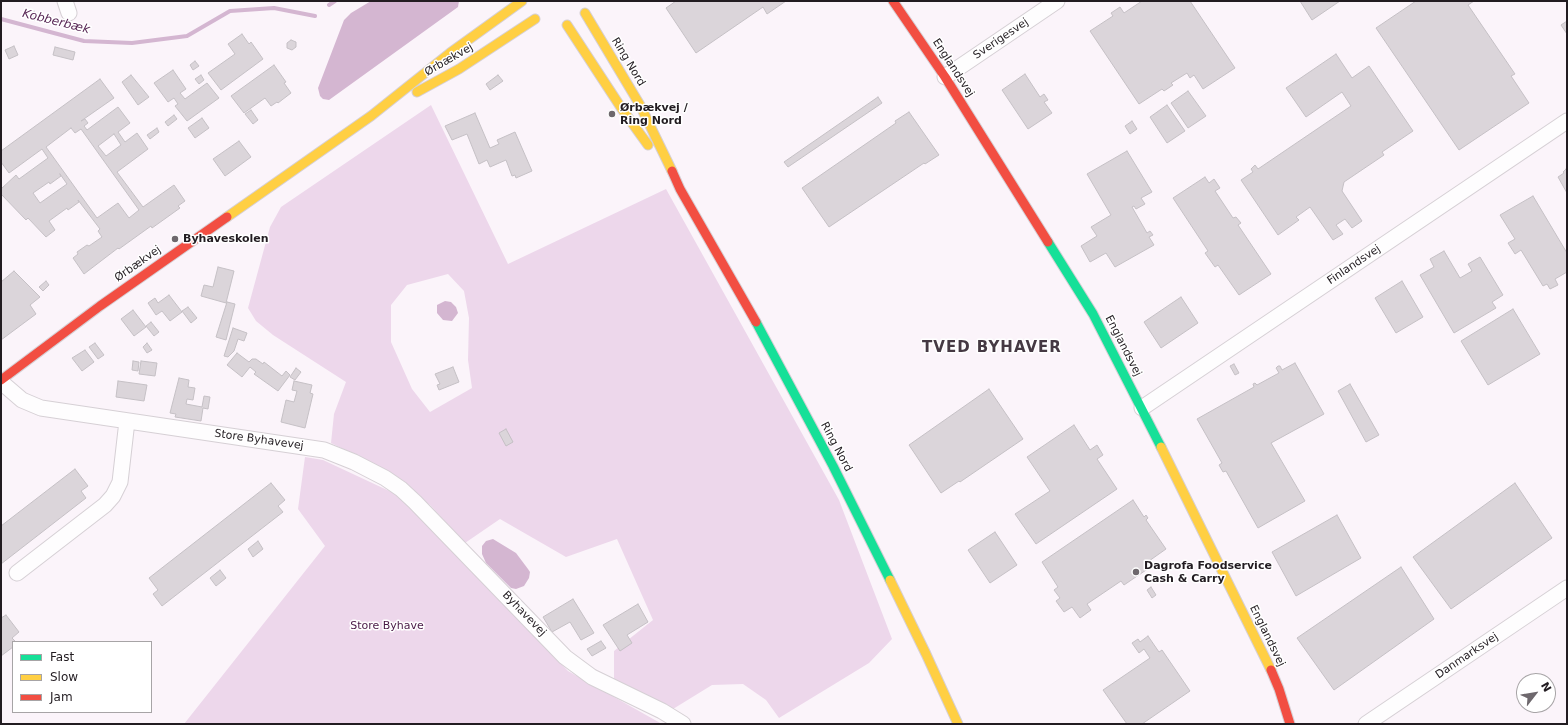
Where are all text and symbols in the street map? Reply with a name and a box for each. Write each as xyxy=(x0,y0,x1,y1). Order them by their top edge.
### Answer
water label: Kobberbæk xyxy=(21,7,91,37)
street label: Sverigesvej xyxy=(971,16,1031,62)
street label: Ring Nord xyxy=(608,35,648,89)
street label: Englandsvej xyxy=(929,36,977,100)
street label: Ørbækvej xyxy=(422,41,476,79)
place label: Ørbækvej / Ring Nord xyxy=(620,101,688,127)
marker: Ørbækvej / Ring Nord xyxy=(607,109,617,119)
place label: Byhaveskolen xyxy=(183,232,269,246)
marker: Byhaveskolen xyxy=(170,234,180,244)
street label: Finlandsvej xyxy=(1325,242,1383,288)
street label: Ørbækvej xyxy=(112,243,164,285)
street label: Englandsvej xyxy=(1102,313,1144,379)
district label: TVED BYHAVER xyxy=(922,339,1062,357)
street label: Ring Nord xyxy=(817,420,855,474)
street label: Store Byhavevej xyxy=(214,427,304,453)
place label: Dagrofa Foodservice Cash & Carry xyxy=(1144,559,1272,585)
marker: Dagrofa Foodservice Cash & Carry xyxy=(1131,567,1141,577)
street label: Byhavevej xyxy=(499,589,549,639)
street label: Englandsvej xyxy=(1246,603,1288,669)
park label: Store Byhave xyxy=(350,619,424,633)
street label: Danmarksvej xyxy=(1433,630,1501,682)
legend xyxy=(12,641,152,713)
text: Fast xyxy=(50,650,74,664)
text: Slow xyxy=(50,670,78,684)
north arrow xyxy=(1516,673,1556,713)
text: N xyxy=(1538,680,1554,694)
text: Jam xyxy=(50,690,73,704)

